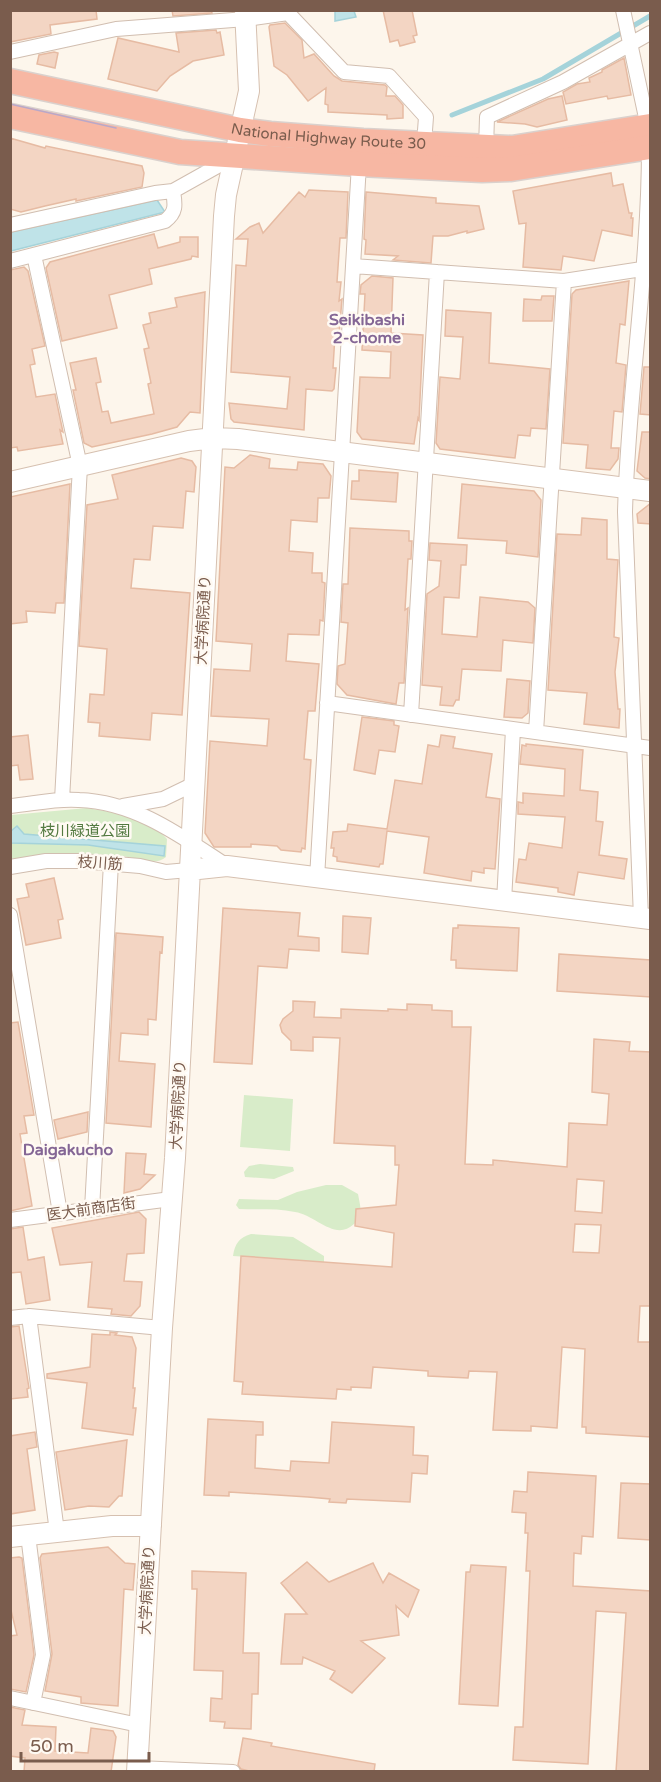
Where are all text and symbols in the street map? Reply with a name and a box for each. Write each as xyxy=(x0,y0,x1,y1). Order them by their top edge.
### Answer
street label: National Highway Route 30 xyxy=(229,119,426,153)
district label: Seikibashi 2-chome xyxy=(329,310,405,348)
street label: 大学病院通り xyxy=(192,575,214,665)
park label: 枝川緑道公園 xyxy=(40,822,130,840)
street label: 枝川筋 xyxy=(77,852,123,874)
street label: 大学病院通り xyxy=(167,1060,189,1150)
district label: Daigakucho xyxy=(23,1140,113,1160)
street label: 医大前商店街 xyxy=(45,1194,137,1224)
street label: 大学病院通り xyxy=(136,1545,158,1635)
scale bar xyxy=(21,1725,148,1763)
text: 50 m xyxy=(30,1735,74,1757)

